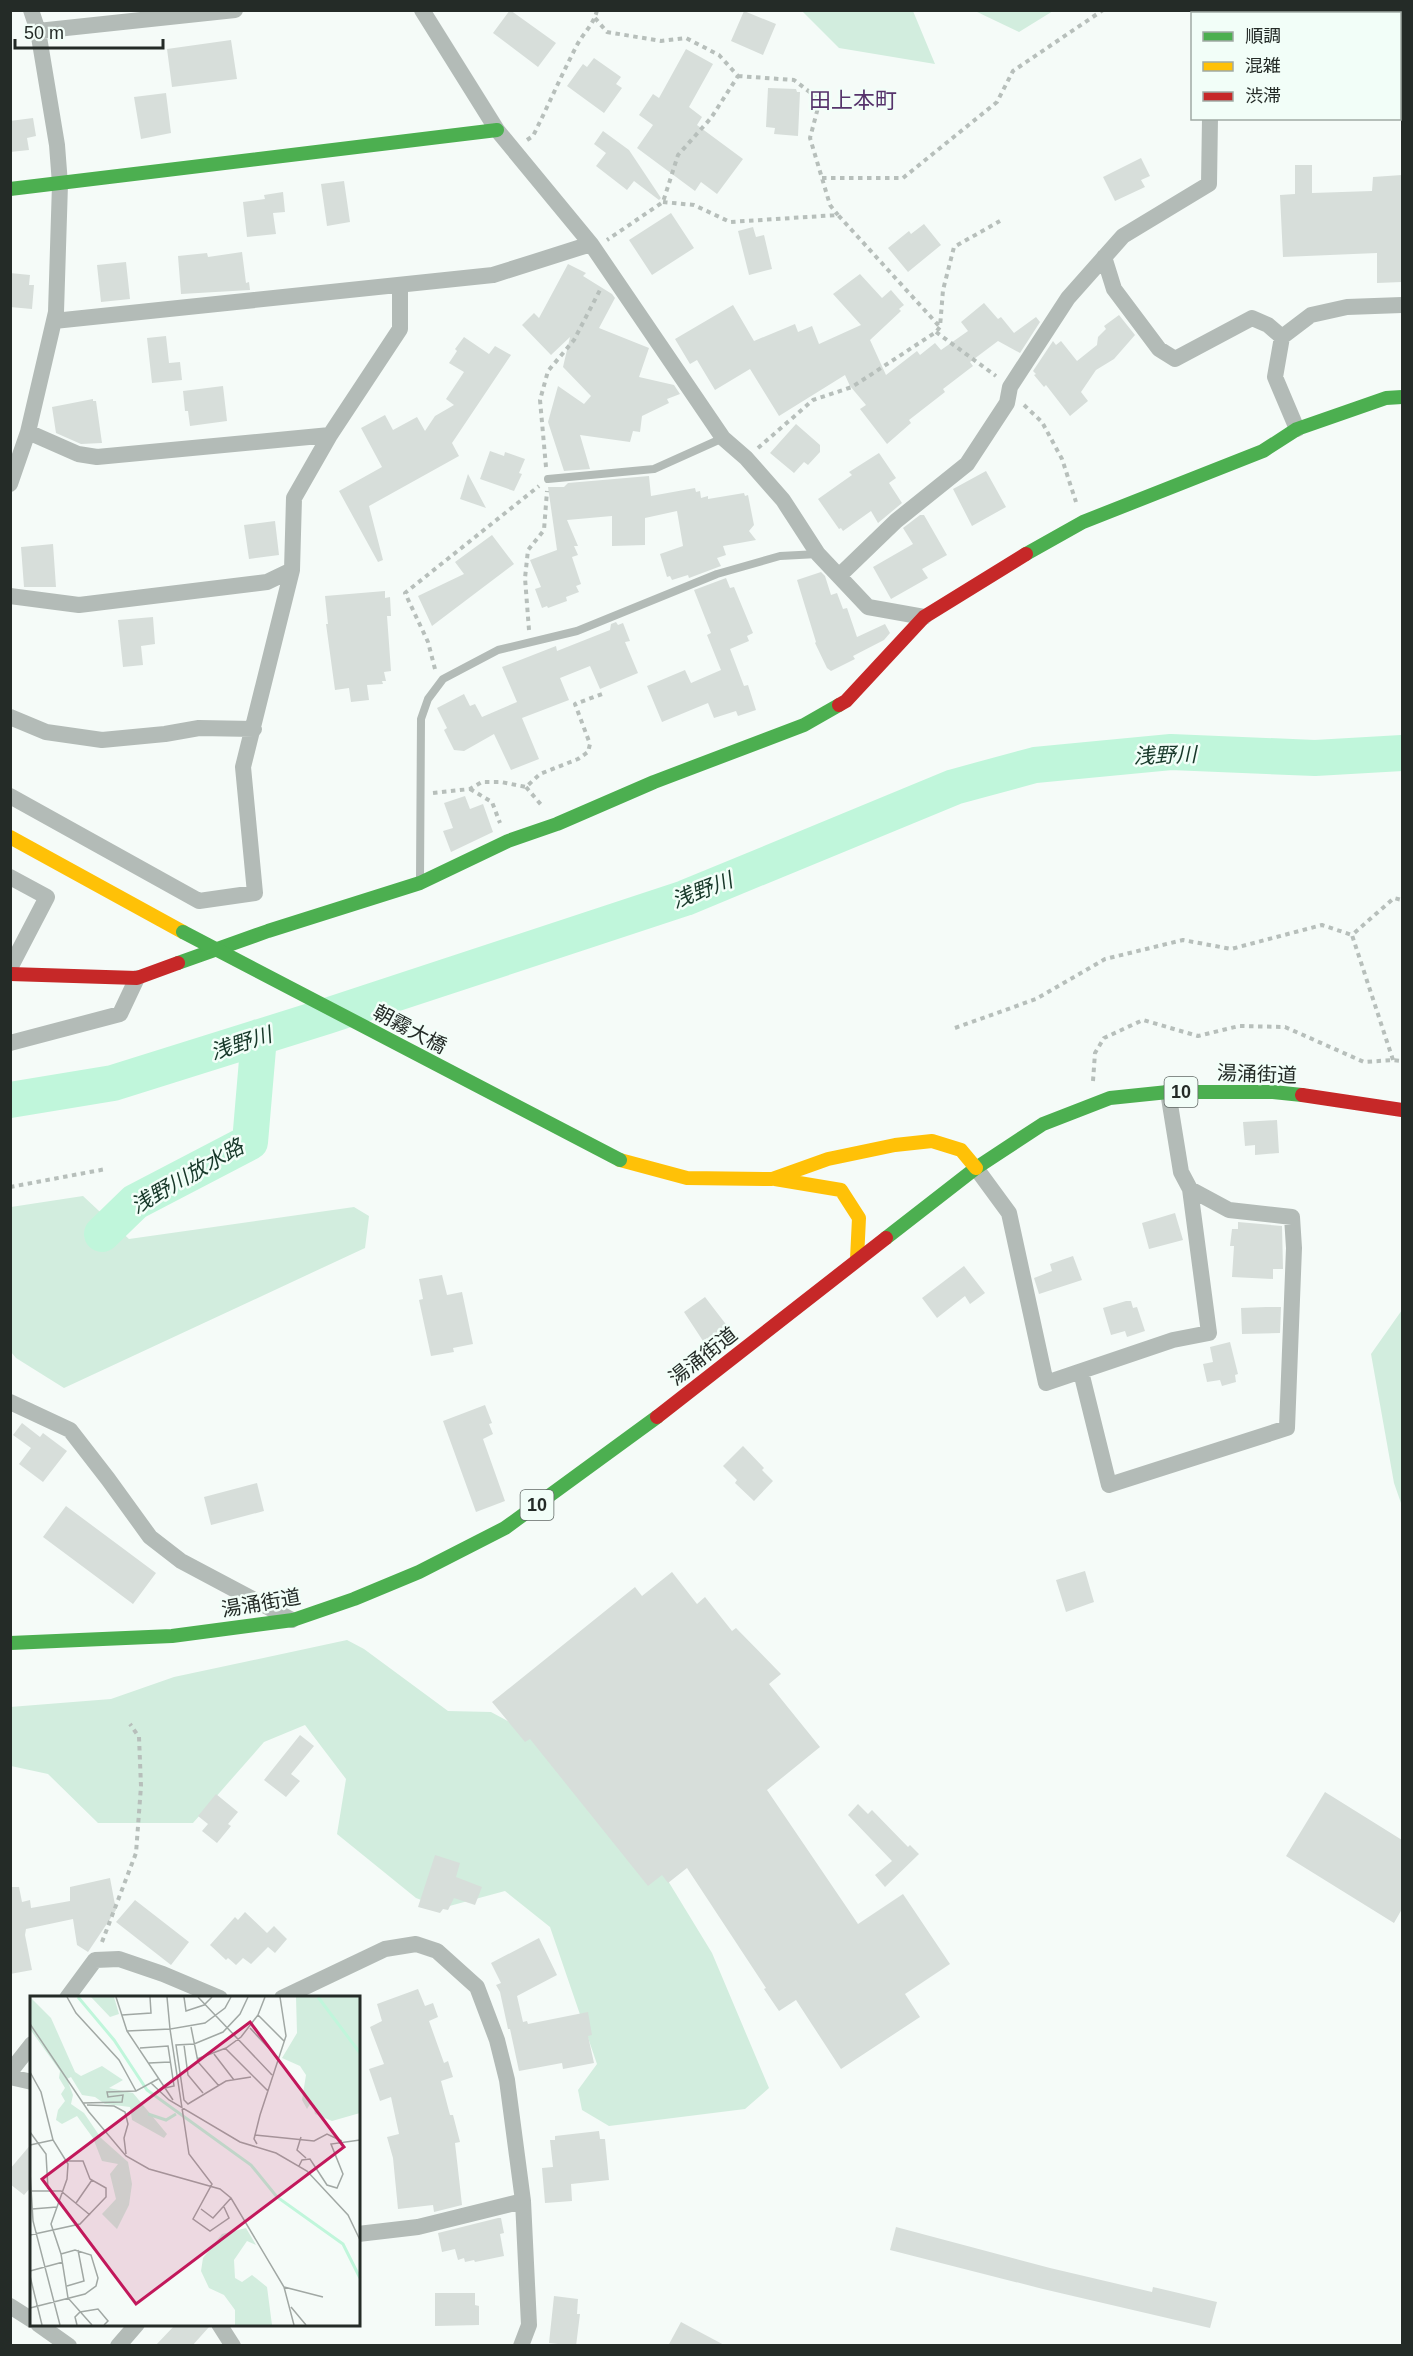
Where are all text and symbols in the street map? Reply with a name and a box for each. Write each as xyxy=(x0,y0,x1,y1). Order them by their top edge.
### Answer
scale bar xyxy=(15,12,164,50)
legend xyxy=(1191,12,1401,120)
text: 50 m xyxy=(24,23,64,43)
text: 順調 xyxy=(1245,26,1281,46)
text: 混雑 xyxy=(1245,56,1281,76)
text: 渋滞 xyxy=(1245,86,1281,106)
district label: 田上本町 xyxy=(809,88,897,113)
water label: 浅野川 xyxy=(1133,742,1199,768)
water label: 浅野川 xyxy=(668,867,737,912)
street label: 朝霧大橋 xyxy=(370,1001,450,1057)
water label: 浅野川 xyxy=(207,1022,276,1064)
street label: 湯涌街道 xyxy=(1217,1062,1297,1086)
road number: 10 xyxy=(1164,1077,1198,1107)
water label: 浅野川放水路 xyxy=(127,1134,249,1217)
street label: 湯涌街道 xyxy=(665,1323,741,1389)
road number: 10 xyxy=(520,1490,554,1520)
street label: 湯涌街道 xyxy=(220,1585,302,1621)
inset map xyxy=(30,1996,360,2326)

